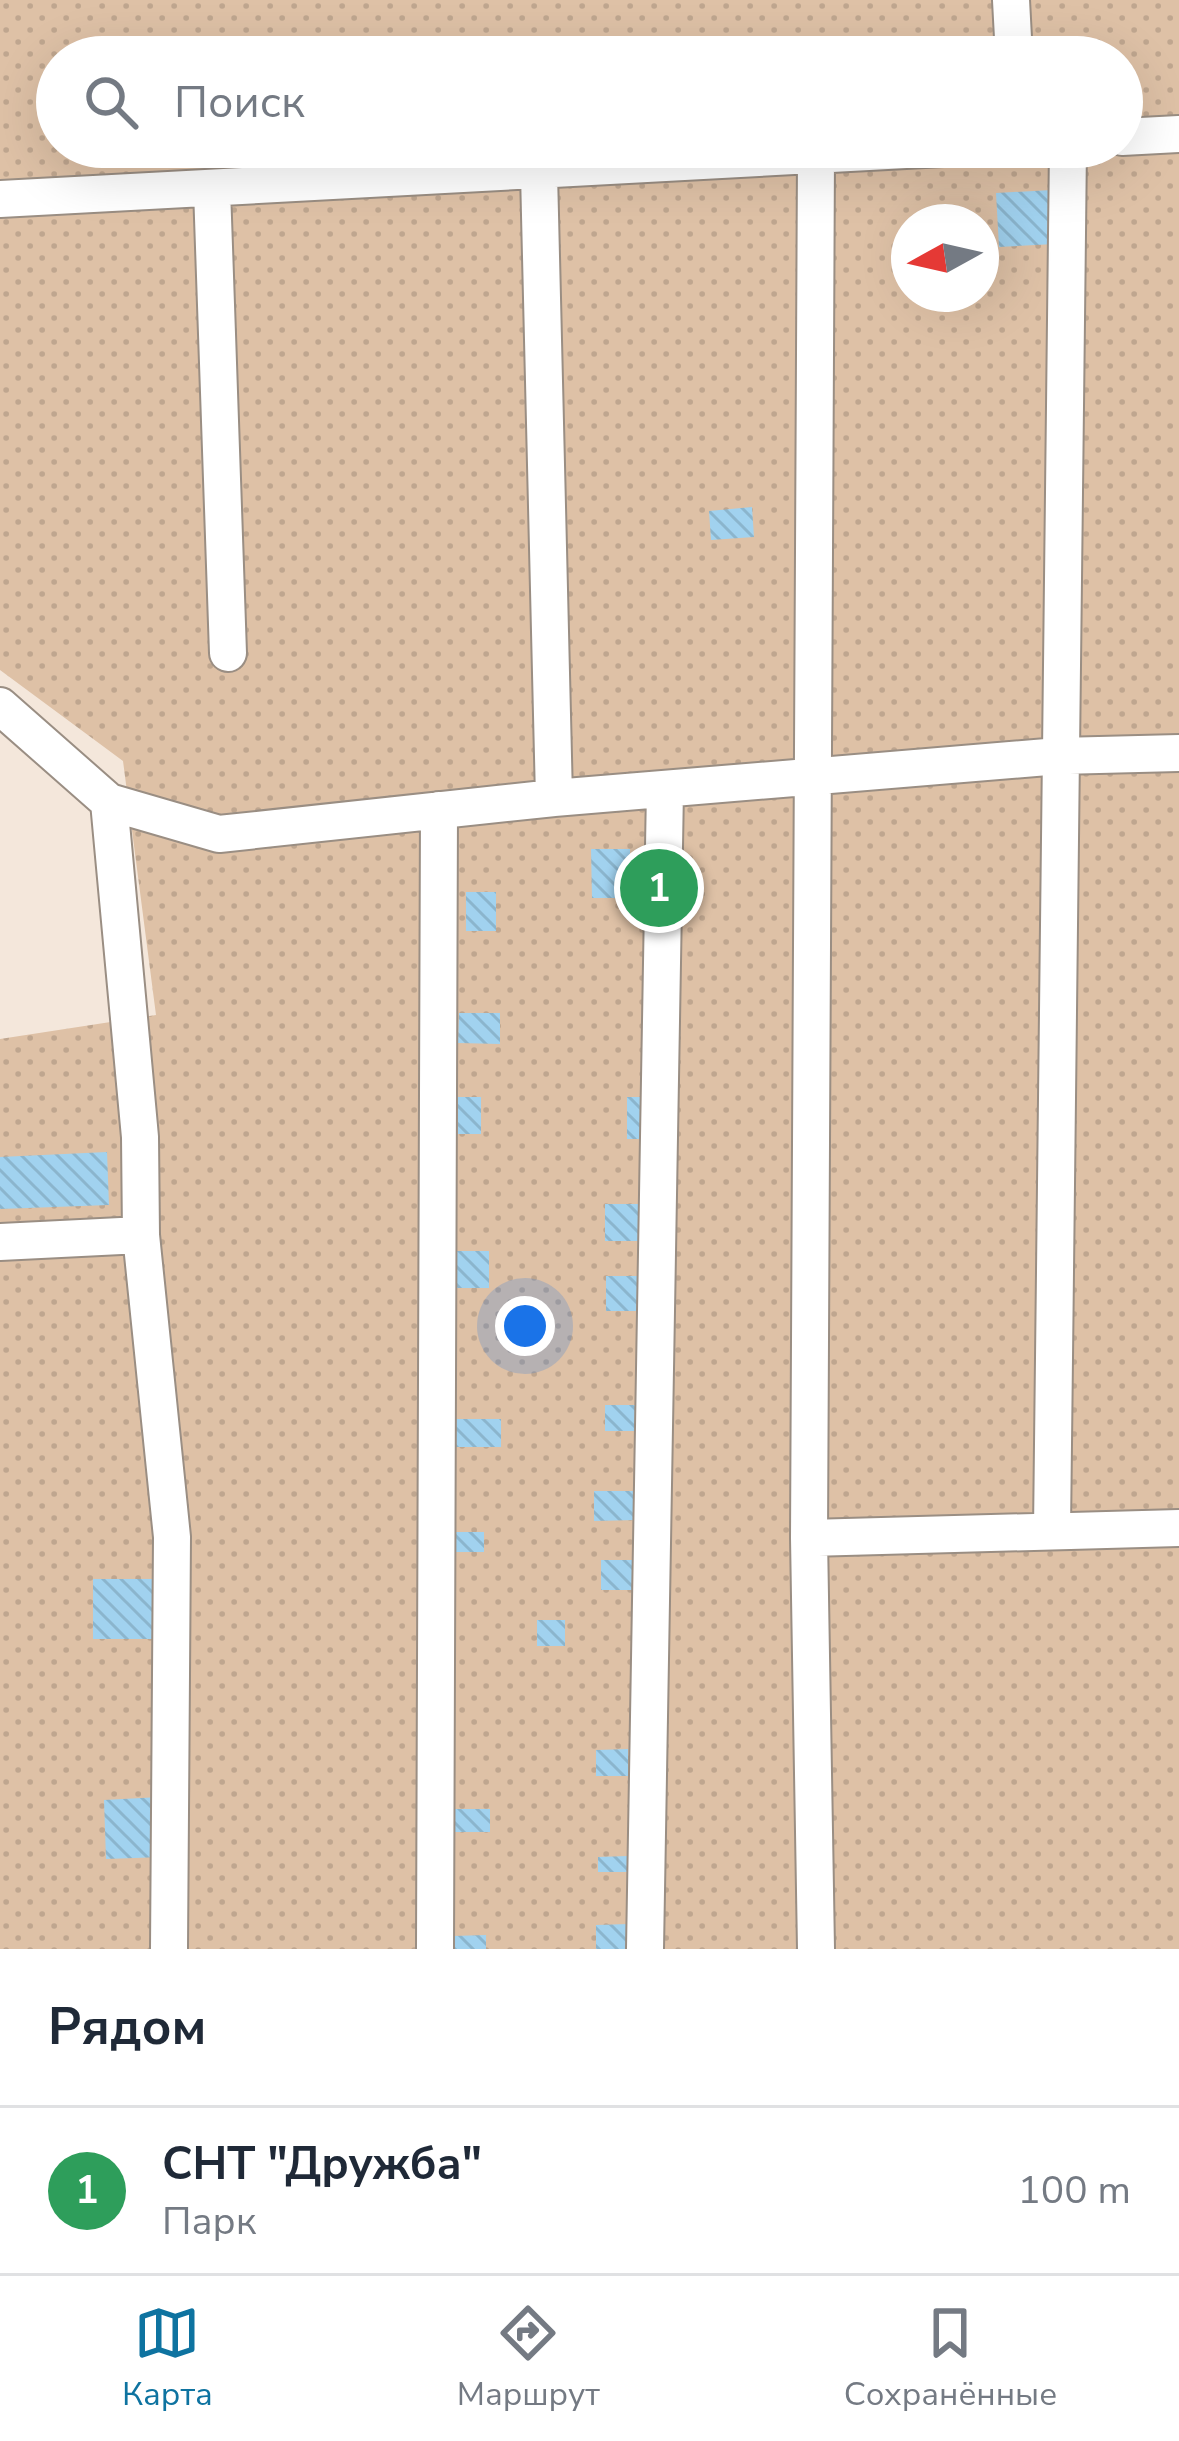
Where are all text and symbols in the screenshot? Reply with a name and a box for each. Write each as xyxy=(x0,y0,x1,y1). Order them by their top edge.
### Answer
search box xyxy=(36,36,1143,168)
icon: search xyxy=(78,69,144,135)
text: Поиск xyxy=(174,72,305,133)
north arrow xyxy=(891,204,999,312)
pin: 1 xyxy=(620,843,698,933)
your location xyxy=(495,1296,555,1356)
text: Рядом xyxy=(48,1992,206,2062)
text: СНТ "Дружба" xyxy=(162,2134,482,2195)
text: 1 xyxy=(75,2164,99,2217)
text: 100 m xyxy=(1017,2164,1131,2217)
text: Парк xyxy=(162,2195,256,2248)
tab: Карта xyxy=(122,2300,213,2417)
tab: Маршрут xyxy=(457,2300,600,2417)
tab: Сохранённые xyxy=(844,2300,1057,2417)

